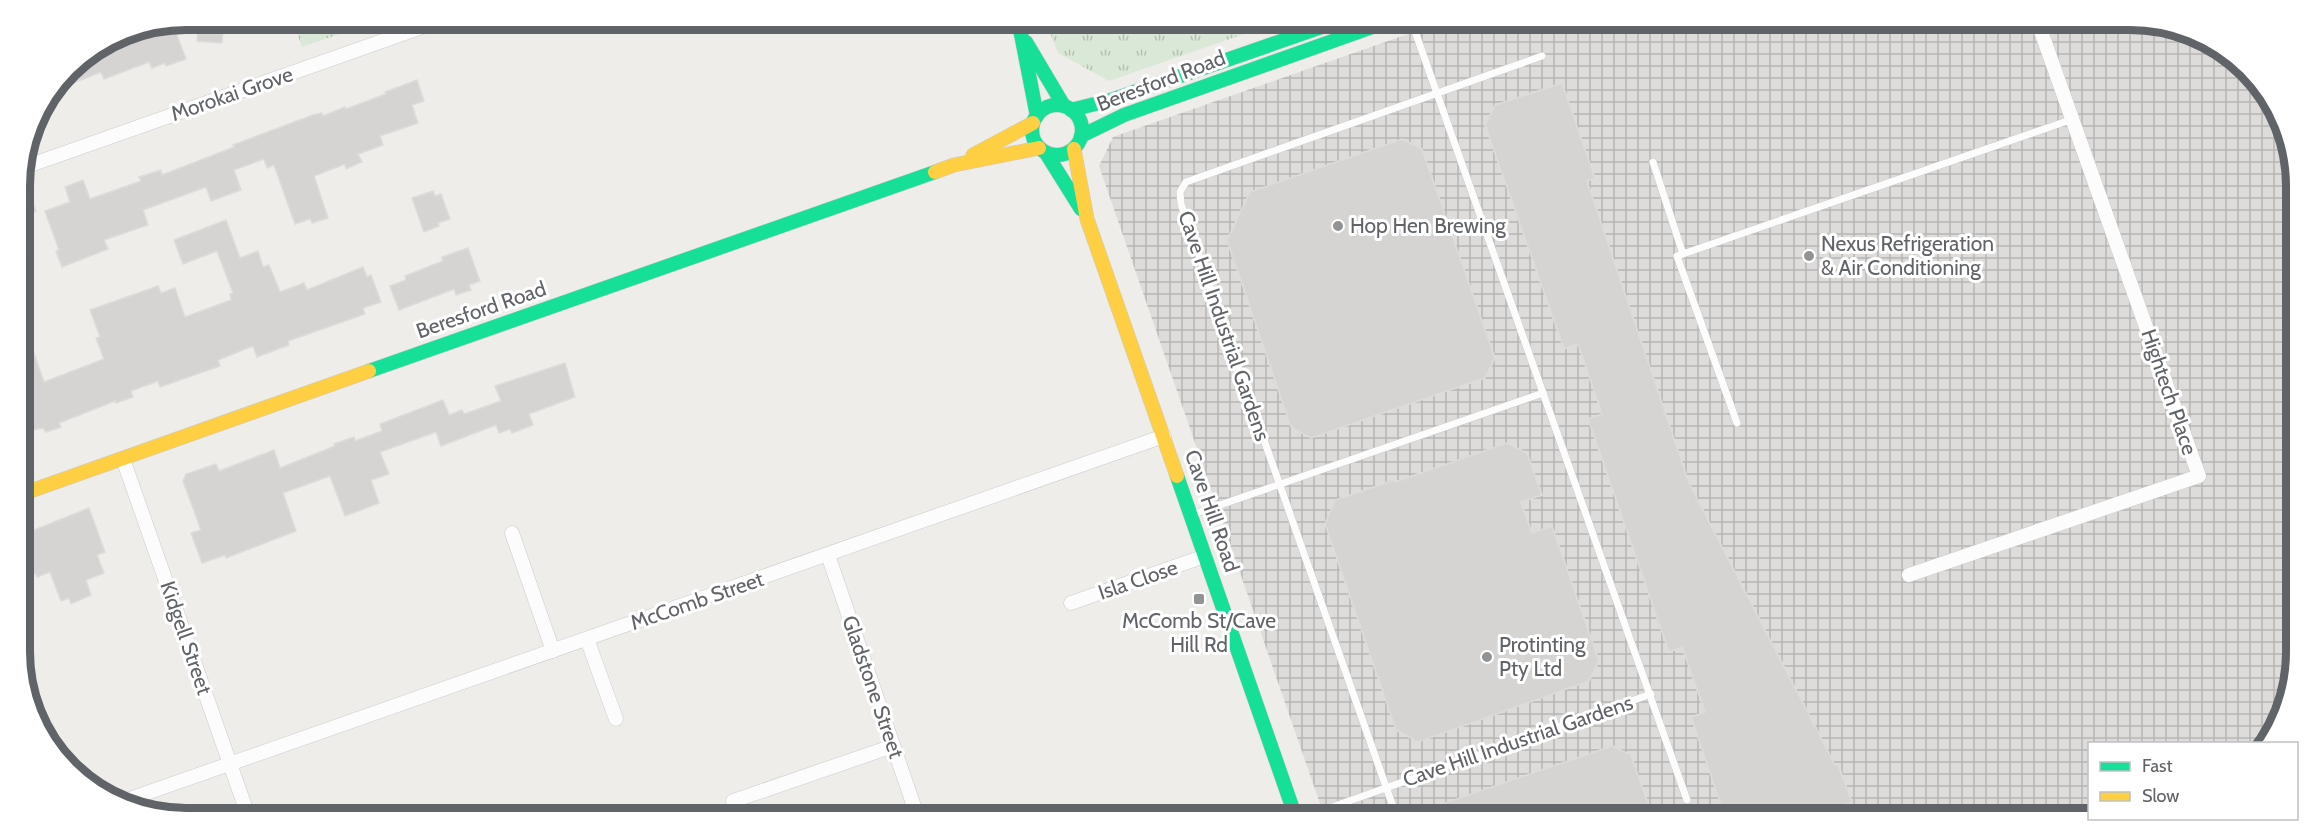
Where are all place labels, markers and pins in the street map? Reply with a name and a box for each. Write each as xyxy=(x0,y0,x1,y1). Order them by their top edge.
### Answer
place label: Hop Hen Brewing xyxy=(1350,213,1506,238)
marker: Hop Hen Brewing xyxy=(1331,219,1345,233)
place label: Nexus Refrigeration & Air Conditioning xyxy=(1821,231,1994,280)
marker: Nexus Refrigeration & Air Conditioning xyxy=(1802,249,1816,263)
marker: McComb St/Cave Hill Rd xyxy=(1192,592,1206,606)
place label: McComb St/Cave Hill Rd xyxy=(1122,608,1276,657)
place label: Protinting Pty Ltd xyxy=(1499,632,1586,681)
marker: Protinting Pty Ltd xyxy=(1480,650,1494,664)

